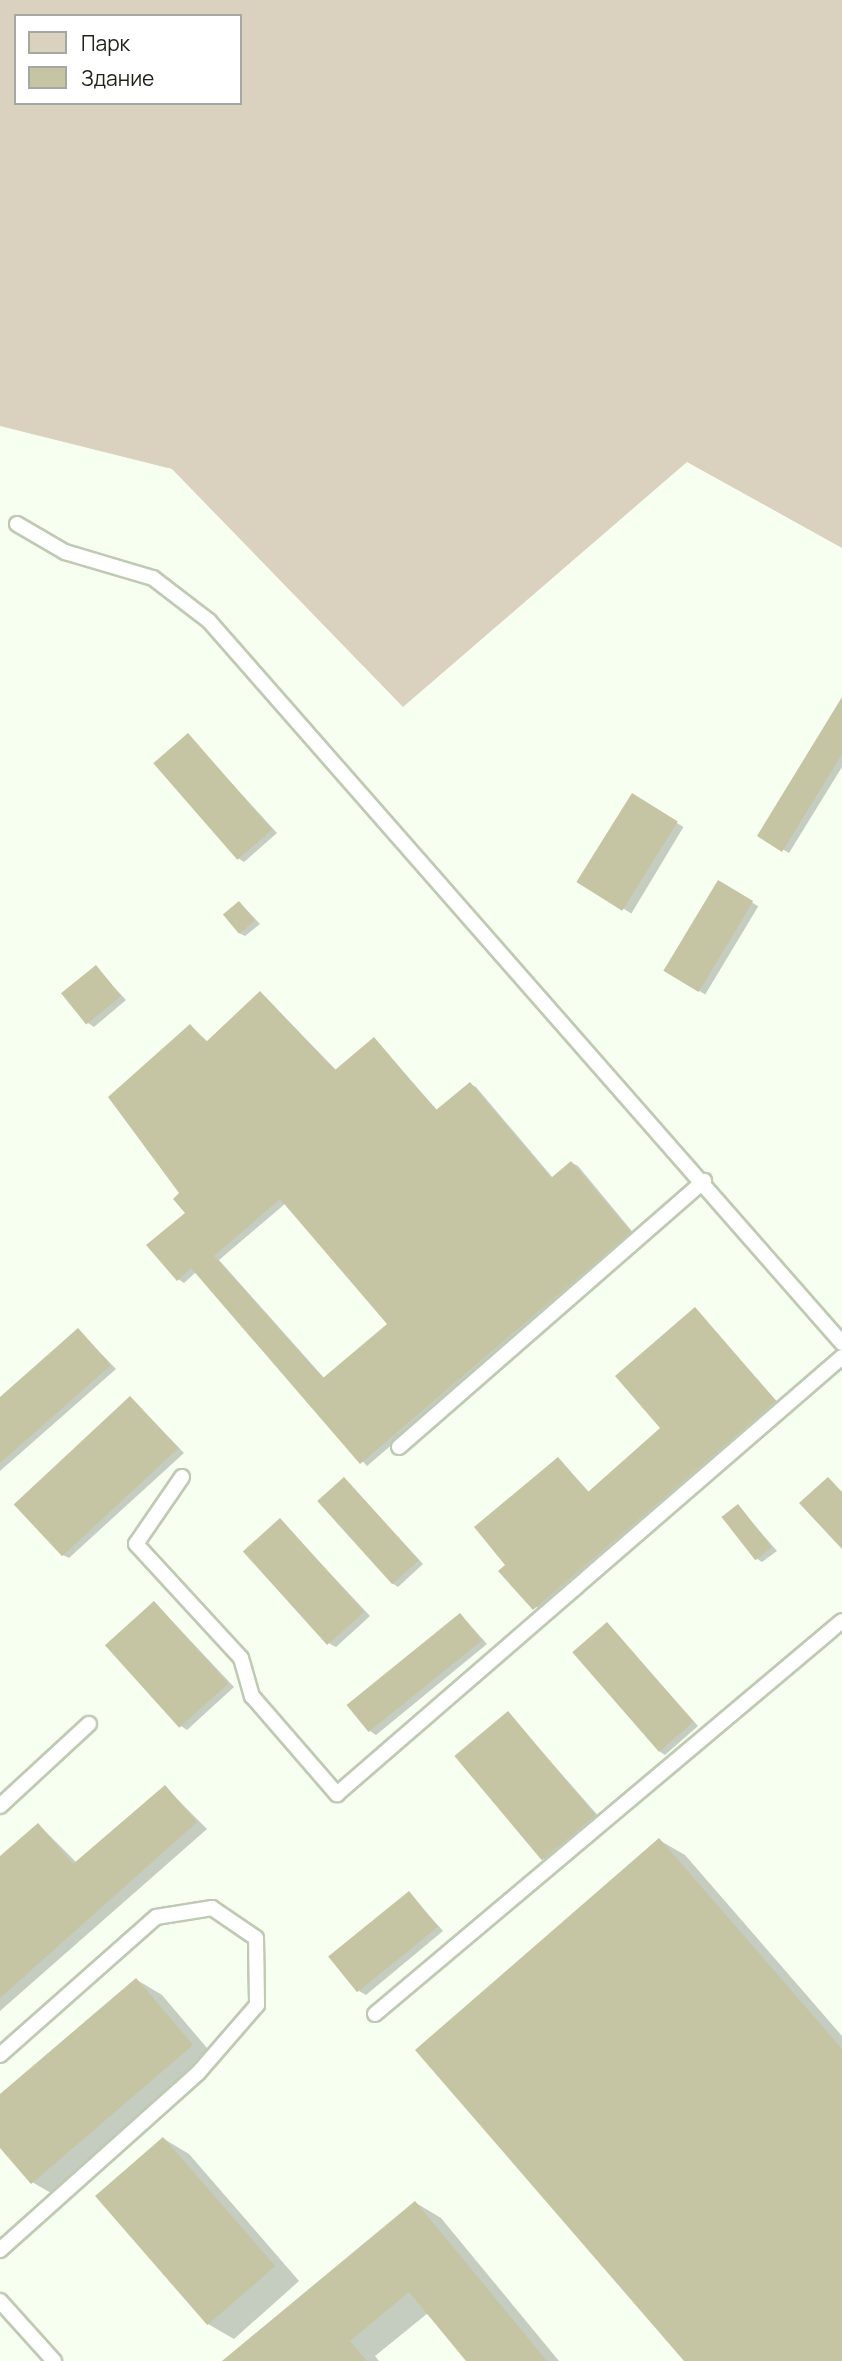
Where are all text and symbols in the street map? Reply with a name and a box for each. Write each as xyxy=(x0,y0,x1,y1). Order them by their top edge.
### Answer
legend xyxy=(14,14,242,105)
text: Парк xyxy=(81,29,130,57)
text: Здание xyxy=(81,64,154,92)

